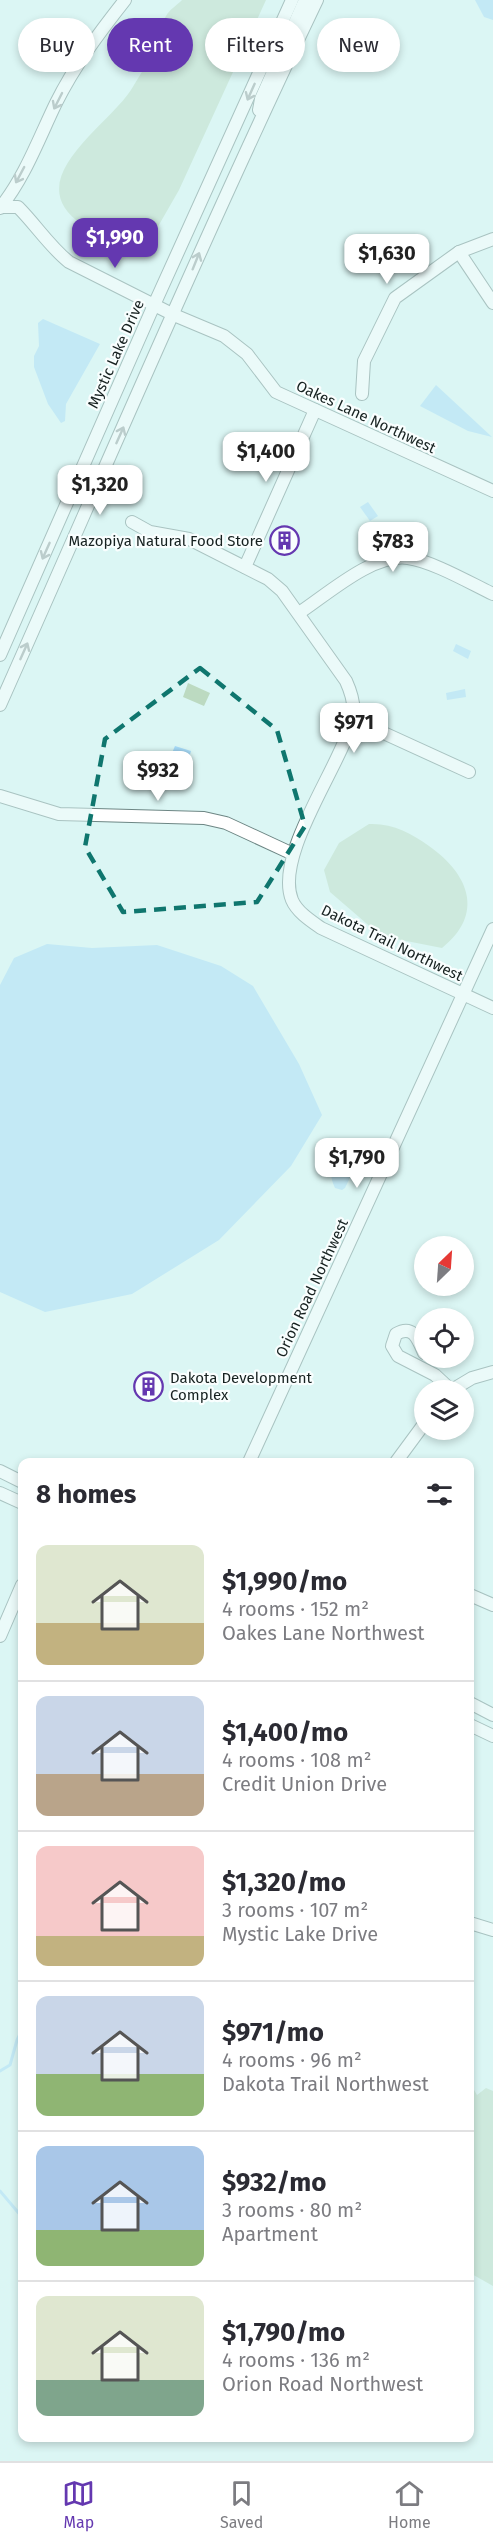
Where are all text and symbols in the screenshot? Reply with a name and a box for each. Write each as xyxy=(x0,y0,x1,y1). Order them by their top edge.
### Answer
chip: Buy xyxy=(18,18,95,72)
chip: Rent xyxy=(107,18,193,72)
chip: Filters xyxy=(205,18,305,72)
chip: New xyxy=(317,18,400,72)
one-way arrow xyxy=(244,82,256,100)
one-way arrow xyxy=(52,91,63,109)
one-way arrow xyxy=(14,165,26,183)
pin: $1,990 xyxy=(66,218,164,269)
text: $1,990 xyxy=(86,225,144,249)
pin: $1,630 xyxy=(338,234,436,285)
text: $1,630 xyxy=(358,241,416,265)
one-way arrow xyxy=(191,253,202,271)
street label: Mystic Lake Drive xyxy=(84,297,148,411)
street label: Oakes Lane Northwest xyxy=(293,377,439,457)
one-way arrow xyxy=(115,426,127,444)
pin: $1,400 xyxy=(217,432,315,483)
text: $1,400 xyxy=(237,439,295,463)
pin: $1,320 xyxy=(51,465,149,516)
text: $1,320 xyxy=(72,472,128,496)
pin: $783 xyxy=(357,522,429,573)
building icon: Mazopiya Natural Food Store xyxy=(268,525,300,557)
text: $783 xyxy=(372,529,414,553)
place label: Mazopiya Natural Food Store xyxy=(68,532,263,550)
one-way arrow xyxy=(40,541,51,559)
one-way arrow xyxy=(19,643,30,661)
pin: $971 xyxy=(318,703,390,754)
text: $971 xyxy=(334,710,374,734)
pin: $932 xyxy=(122,751,194,802)
text: $932 xyxy=(137,758,179,782)
street label: Dakota Trail Northwest xyxy=(318,901,466,985)
pin: $1,790 xyxy=(308,1138,406,1189)
text: $1,790 xyxy=(329,1145,385,1169)
street label: Orion Road Northwest xyxy=(272,1215,352,1360)
north arrow xyxy=(414,1236,474,1296)
map controls xyxy=(414,1236,474,1440)
button: locate xyxy=(414,1308,474,1368)
place label: Dakota Development Complex xyxy=(170,1369,313,1404)
building icon: Dakota Development Complex xyxy=(133,1371,165,1403)
button: layers xyxy=(414,1380,474,1440)
icon: filters xyxy=(423,1478,456,1511)
text: 8 homes xyxy=(36,1479,136,1510)
text: $1,990/mo xyxy=(222,1566,347,1597)
icon: home xyxy=(84,1569,156,1641)
text: 4 rooms · 152 m² xyxy=(222,1597,369,1621)
text: Oakes Lane Northwest xyxy=(222,1621,424,1645)
text: $1,400/mo xyxy=(222,1717,348,1748)
icon: home xyxy=(84,1720,156,1792)
text: 4 rooms · 108 m² xyxy=(222,1748,371,1772)
text: Credit Union Drive xyxy=(222,1772,387,1796)
text: $1,320/mo xyxy=(222,1867,346,1898)
icon: home xyxy=(84,1870,156,1942)
text: 3 rooms · 107 m² xyxy=(222,1898,368,1922)
text: Mystic Lake Drive xyxy=(222,1922,378,1946)
text: $971/mo xyxy=(222,2017,324,2048)
icon: home xyxy=(84,2020,156,2092)
text: 4 rooms · 96 m² xyxy=(222,2048,362,2072)
text: Dakota Trail Northwest xyxy=(222,2072,429,2096)
text: $932/mo xyxy=(222,2167,327,2198)
icon: home xyxy=(84,2170,156,2242)
text: 3 rooms · 80 m² xyxy=(222,2198,362,2222)
text: Apartment xyxy=(222,2222,318,2246)
text: $1,790/mo xyxy=(222,2317,345,2348)
icon: home xyxy=(84,2320,156,2392)
text: 4 rooms · 136 m² xyxy=(222,2348,370,2372)
text: Orion Road Northwest xyxy=(222,2372,423,2396)
tab: Map xyxy=(62,2477,95,2532)
tab: Saved xyxy=(220,2477,263,2532)
tab: Home xyxy=(388,2477,431,2532)

